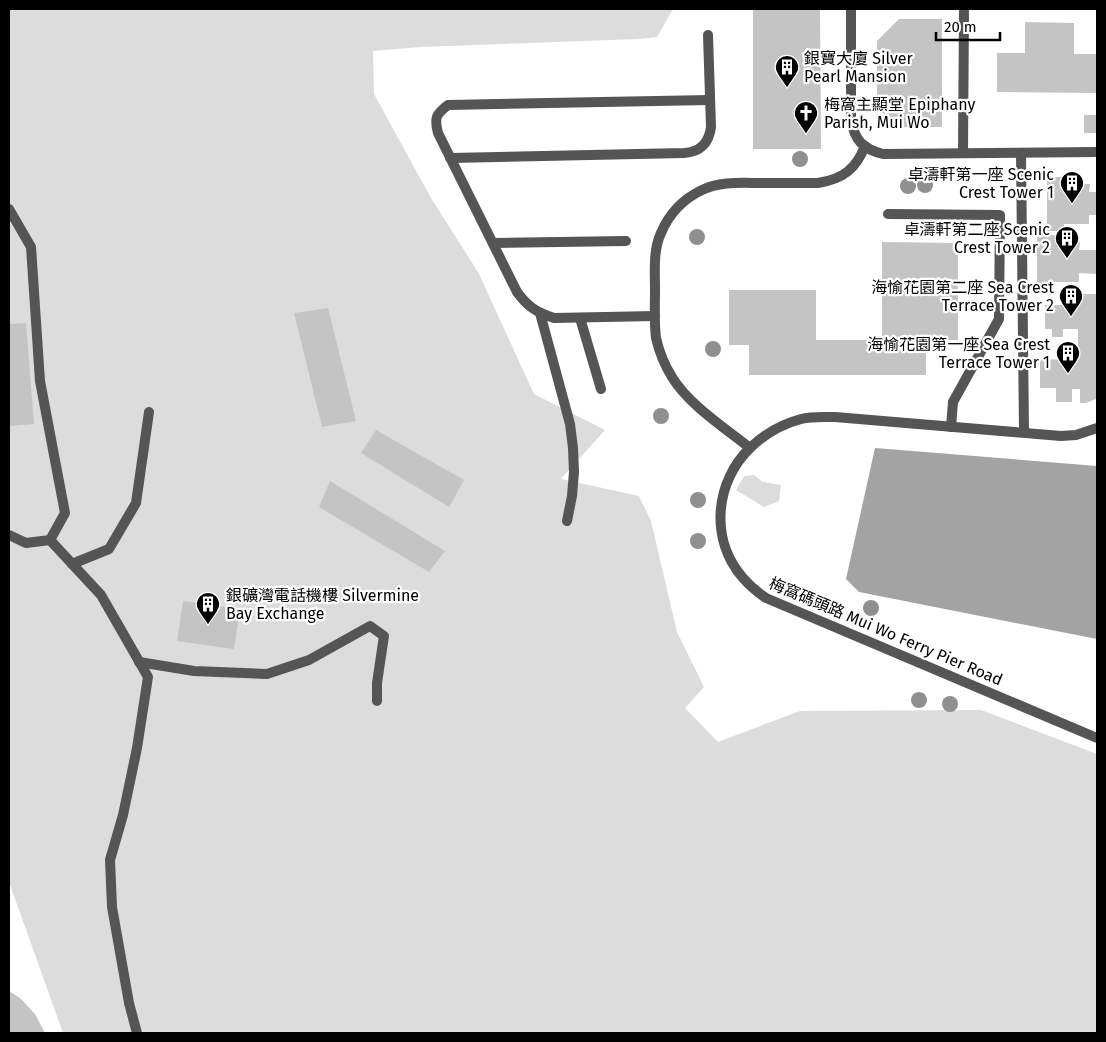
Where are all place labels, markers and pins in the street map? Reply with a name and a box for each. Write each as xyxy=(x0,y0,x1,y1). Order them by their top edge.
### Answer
place label: 銀寶大廈 Silver Pearl Mansion xyxy=(804,49,914,86)
building icon: 銀寶大廈 Silver Pearl Mansion xyxy=(774,54,800,88)
place label: 梅窩主顯堂 Epiphany Parish, Mui Wo xyxy=(824,95,976,132)
church icon: 梅窩主顯堂 Epiphany Parish, Mui Wo xyxy=(793,100,819,134)
place label: 卓濤軒第一座 Scenic Crest Tower 1 xyxy=(907,165,1054,202)
building icon: 卓濤軒第一座 Scenic Crest Tower 1 xyxy=(1059,170,1085,204)
place label: 卓濤軒第二座 Scenic Crest Tower 2 xyxy=(903,220,1050,257)
building icon: 卓濤軒第二座 Scenic Crest Tower 2 xyxy=(1054,225,1080,259)
place label: 海愉花園第二座 Sea Crest Terrace Tower 2 xyxy=(871,278,1054,315)
building icon: 海愉花園第二座 Sea Crest Terrace Tower 2 xyxy=(1058,283,1084,317)
place label: 海愉花園第一座 Sea Crest Terrace Tower 1 xyxy=(867,335,1050,372)
building icon: 海愉花園第一座 Sea Crest Terrace Tower 1 xyxy=(1055,340,1081,374)
place label: 銀礦灣電話機樓 Silvermine Bay Exchange xyxy=(226,586,419,623)
building icon: 銀礦灣電話機樓 Silvermine Bay Exchange xyxy=(195,591,221,625)

